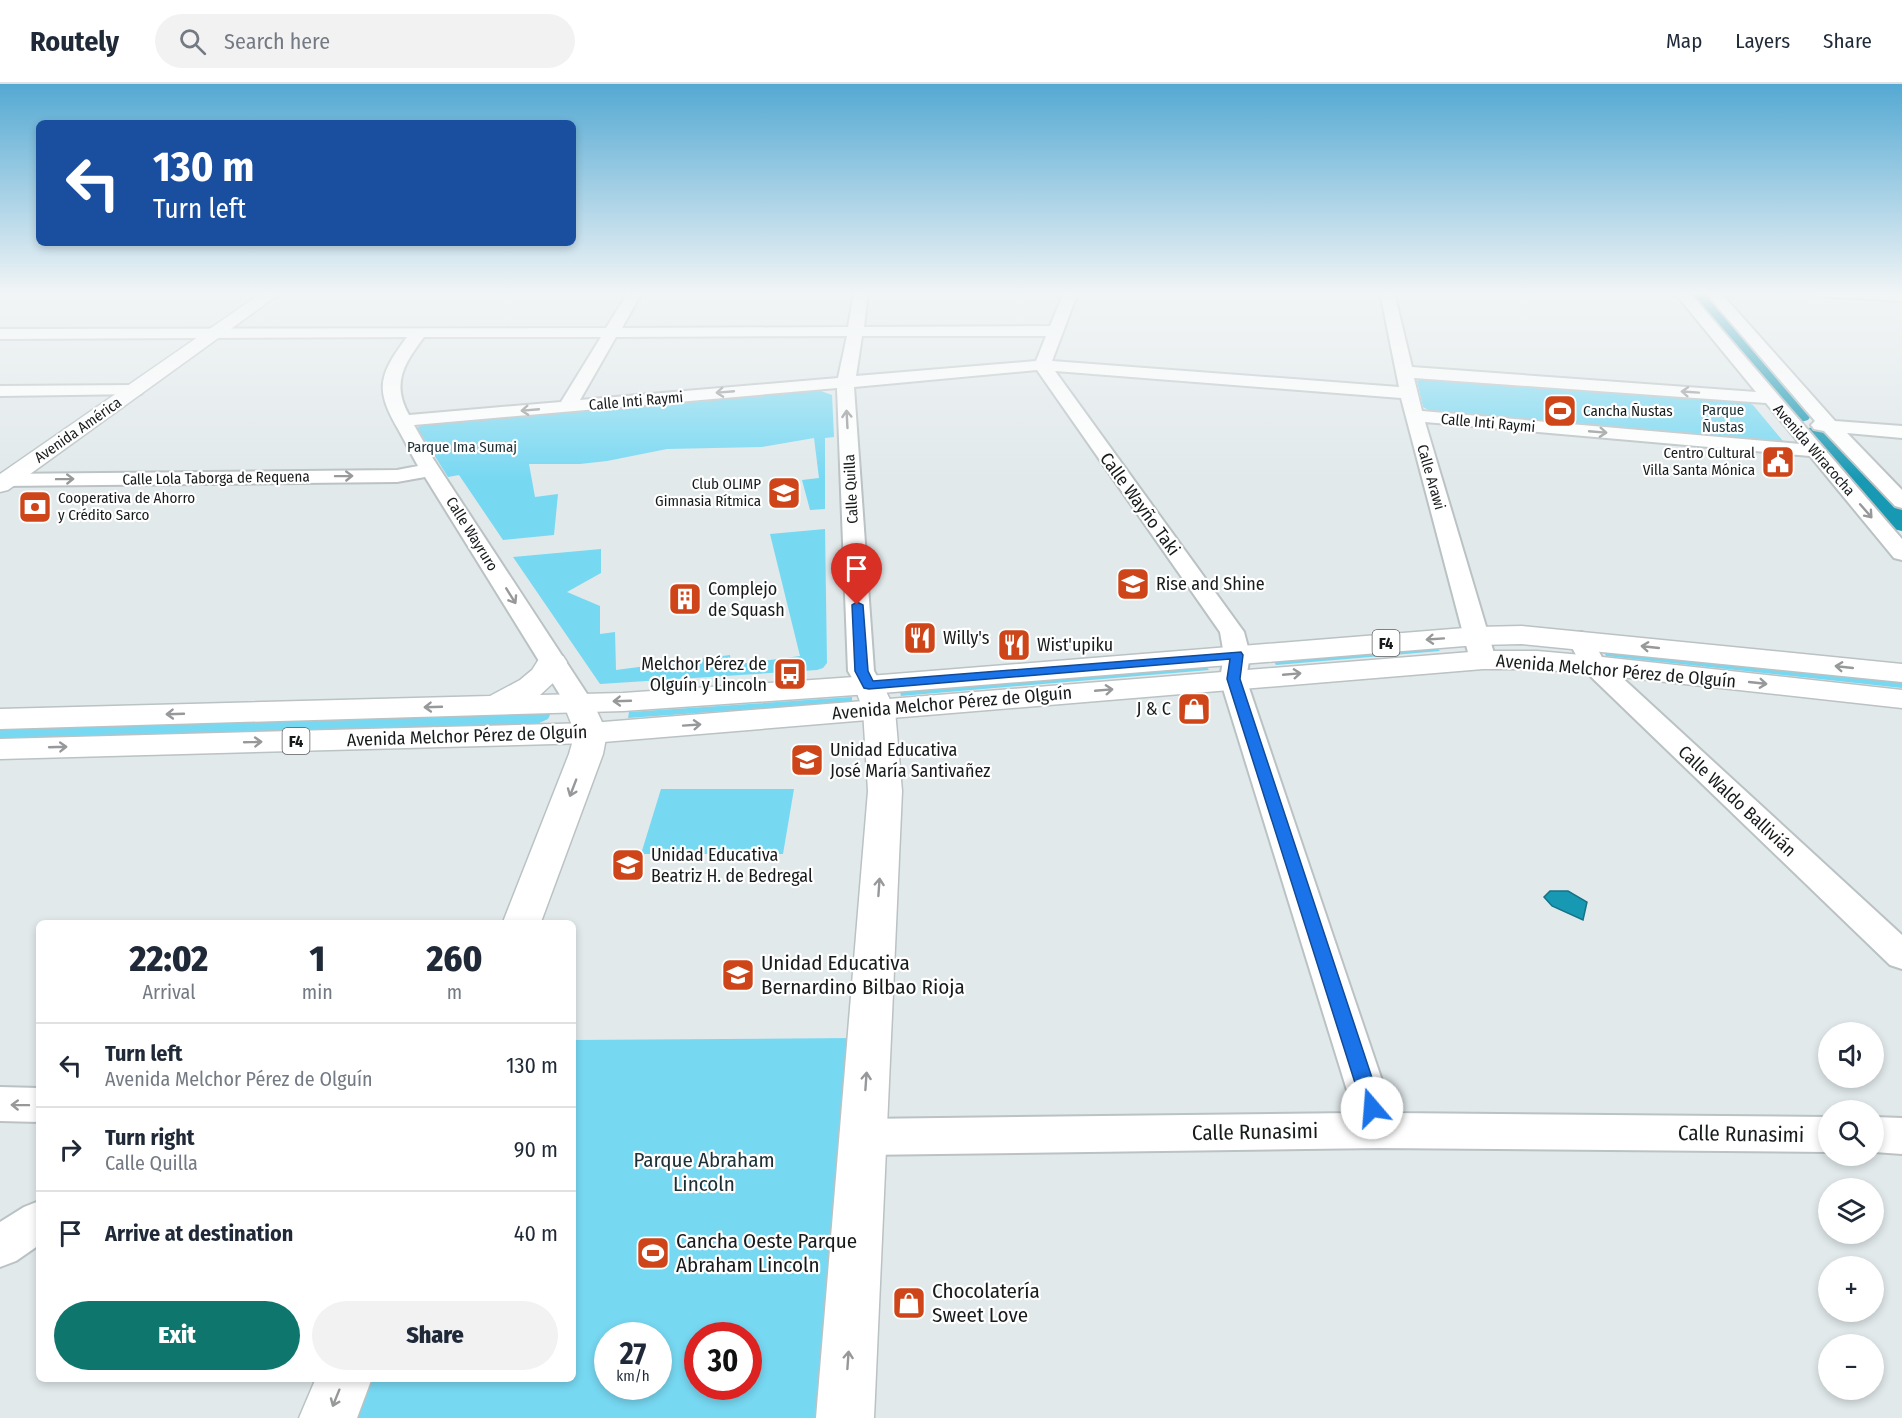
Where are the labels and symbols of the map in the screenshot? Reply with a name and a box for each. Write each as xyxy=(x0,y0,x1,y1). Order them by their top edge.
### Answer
one-way arrow xyxy=(715,387,735,398)
one-way arrow xyxy=(1681,387,1701,398)
street label: Calle Inti Raymi xyxy=(588,388,684,414)
street label: Avenida América xyxy=(31,393,125,467)
sports icon: Cancha Ñustas xyxy=(1542,393,1578,429)
park label: Parque Ñustas xyxy=(1702,401,1744,436)
street label: Avenida Wiracocha xyxy=(1769,401,1859,499)
place label: Cancha Ñustas xyxy=(1583,402,1673,420)
one-way arrow xyxy=(521,405,541,416)
one-way arrow xyxy=(842,410,853,430)
street label: Calle Inti Raymi xyxy=(1440,410,1536,436)
one-way arrow xyxy=(1587,427,1607,438)
park label: Parque Ima Sumaj xyxy=(407,438,517,456)
street label: Calle Arawi xyxy=(1413,442,1449,512)
place label: Centro Cultural Villa Santa Mónica xyxy=(1643,444,1755,479)
public building icon: Centro Cultural Villa Santa Mónica xyxy=(1760,444,1796,480)
street label: Calle Wayño Taki xyxy=(1095,448,1185,560)
street label: Calle Quilla xyxy=(840,454,862,524)
street label: Calle Lola Taborga de Requena xyxy=(122,467,310,489)
one-way arrow xyxy=(334,470,354,482)
one-way arrow xyxy=(55,473,75,485)
place label: Club OLIMP Gimnasia Rítmica xyxy=(655,475,761,510)
school or university icon: Club OLIMP Gimnasia Rítmica xyxy=(766,475,802,511)
bank icon: Cooperativa de Ahorro y Crédito Sarco xyxy=(17,489,53,525)
place label: Cooperativa de Ahorro y Crédito Sarco xyxy=(58,489,195,524)
street label: Calle Wayruro xyxy=(442,494,502,574)
one-way arrow xyxy=(1859,503,1873,518)
pin xyxy=(831,543,882,605)
school or university icon: Rise and Shine xyxy=(1115,566,1151,602)
place label: Rise and Shine xyxy=(1156,573,1265,595)
place label: Complejo de Squash xyxy=(708,578,785,621)
building icon: Complejo de Squash xyxy=(667,581,703,617)
one-way arrow xyxy=(505,587,517,604)
restaurant icon: Willy's xyxy=(902,620,938,656)
place label: Willy's xyxy=(943,627,990,649)
restaurant icon: Wist'upiku xyxy=(996,627,1032,663)
road number: F4 xyxy=(1372,630,1400,656)
place label: Wist'upiku xyxy=(1037,634,1113,656)
one-way arrow xyxy=(1425,634,1445,645)
one-way arrow xyxy=(1640,641,1660,652)
street label: Avenida Melchor Pérez de Olguín xyxy=(1495,650,1737,692)
place label: Melchor Pérez de Olguín y Lincoln xyxy=(641,653,767,696)
bus stop icon: Melchor Pérez de Olguín y Lincoln xyxy=(772,656,808,692)
one-way arrow xyxy=(1834,661,1854,672)
one-way arrow xyxy=(1281,668,1301,679)
one-way arrow xyxy=(1747,678,1767,689)
street label: Avenida Melchor Pérez de Olguín xyxy=(831,682,1073,724)
one-way arrow xyxy=(1094,684,1114,695)
shop icon: J & C xyxy=(1176,691,1212,727)
one-way arrow xyxy=(612,696,632,707)
place label: J & C xyxy=(1137,698,1171,720)
one-way arrow xyxy=(424,701,444,712)
one-way arrow xyxy=(166,708,186,720)
one-way arrow xyxy=(681,719,701,730)
street label: Avenida Melchor Pérez de Olguín xyxy=(346,721,588,751)
road number: F4 xyxy=(282,728,310,754)
one-way arrow xyxy=(243,736,263,748)
place label: Unidad Educativa José María Santivañez xyxy=(830,739,990,782)
street label: Calle Waldo Ballivián xyxy=(1674,741,1800,861)
one-way arrow xyxy=(48,742,68,753)
school or university icon: Unidad Educativa José María Santivañez xyxy=(789,742,825,778)
one-way arrow xyxy=(567,778,578,797)
place label: Unidad Educativa Beatriz H. de Bedregal xyxy=(651,844,813,887)
school or university icon: Unidad Educativa Beatriz H. de Bedregal xyxy=(610,847,646,883)
one-way arrow xyxy=(873,877,884,897)
place label: Unidad Educativa Bernardino Bilbao Rioja xyxy=(761,950,965,1000)
school or university icon: Unidad Educativa Bernardino Bilbao Rioja xyxy=(720,957,756,993)
one-way arrow xyxy=(860,1072,871,1092)
position arrow xyxy=(1340,1076,1404,1140)
one-way arrow xyxy=(10,1099,30,1110)
street label: Calle Runasimi xyxy=(1192,1118,1318,1146)
street label: Calle Runasimi xyxy=(1678,1120,1804,1148)
park label: Parque Abraham Lincoln xyxy=(633,1147,775,1197)
place label: Cancha Oeste Parque Abraham Lincoln xyxy=(676,1228,857,1278)
sports icon: Cancha Oeste Parque Abraham Lincoln xyxy=(635,1235,671,1271)
place label: Chocolatería Sweet Love xyxy=(932,1278,1040,1328)
shop icon: Chocolatería Sweet Love xyxy=(891,1285,927,1321)
speed limit sign: 30 xyxy=(684,1322,762,1400)
one-way arrow xyxy=(843,1350,854,1370)
one-way arrow xyxy=(330,1389,341,1407)

